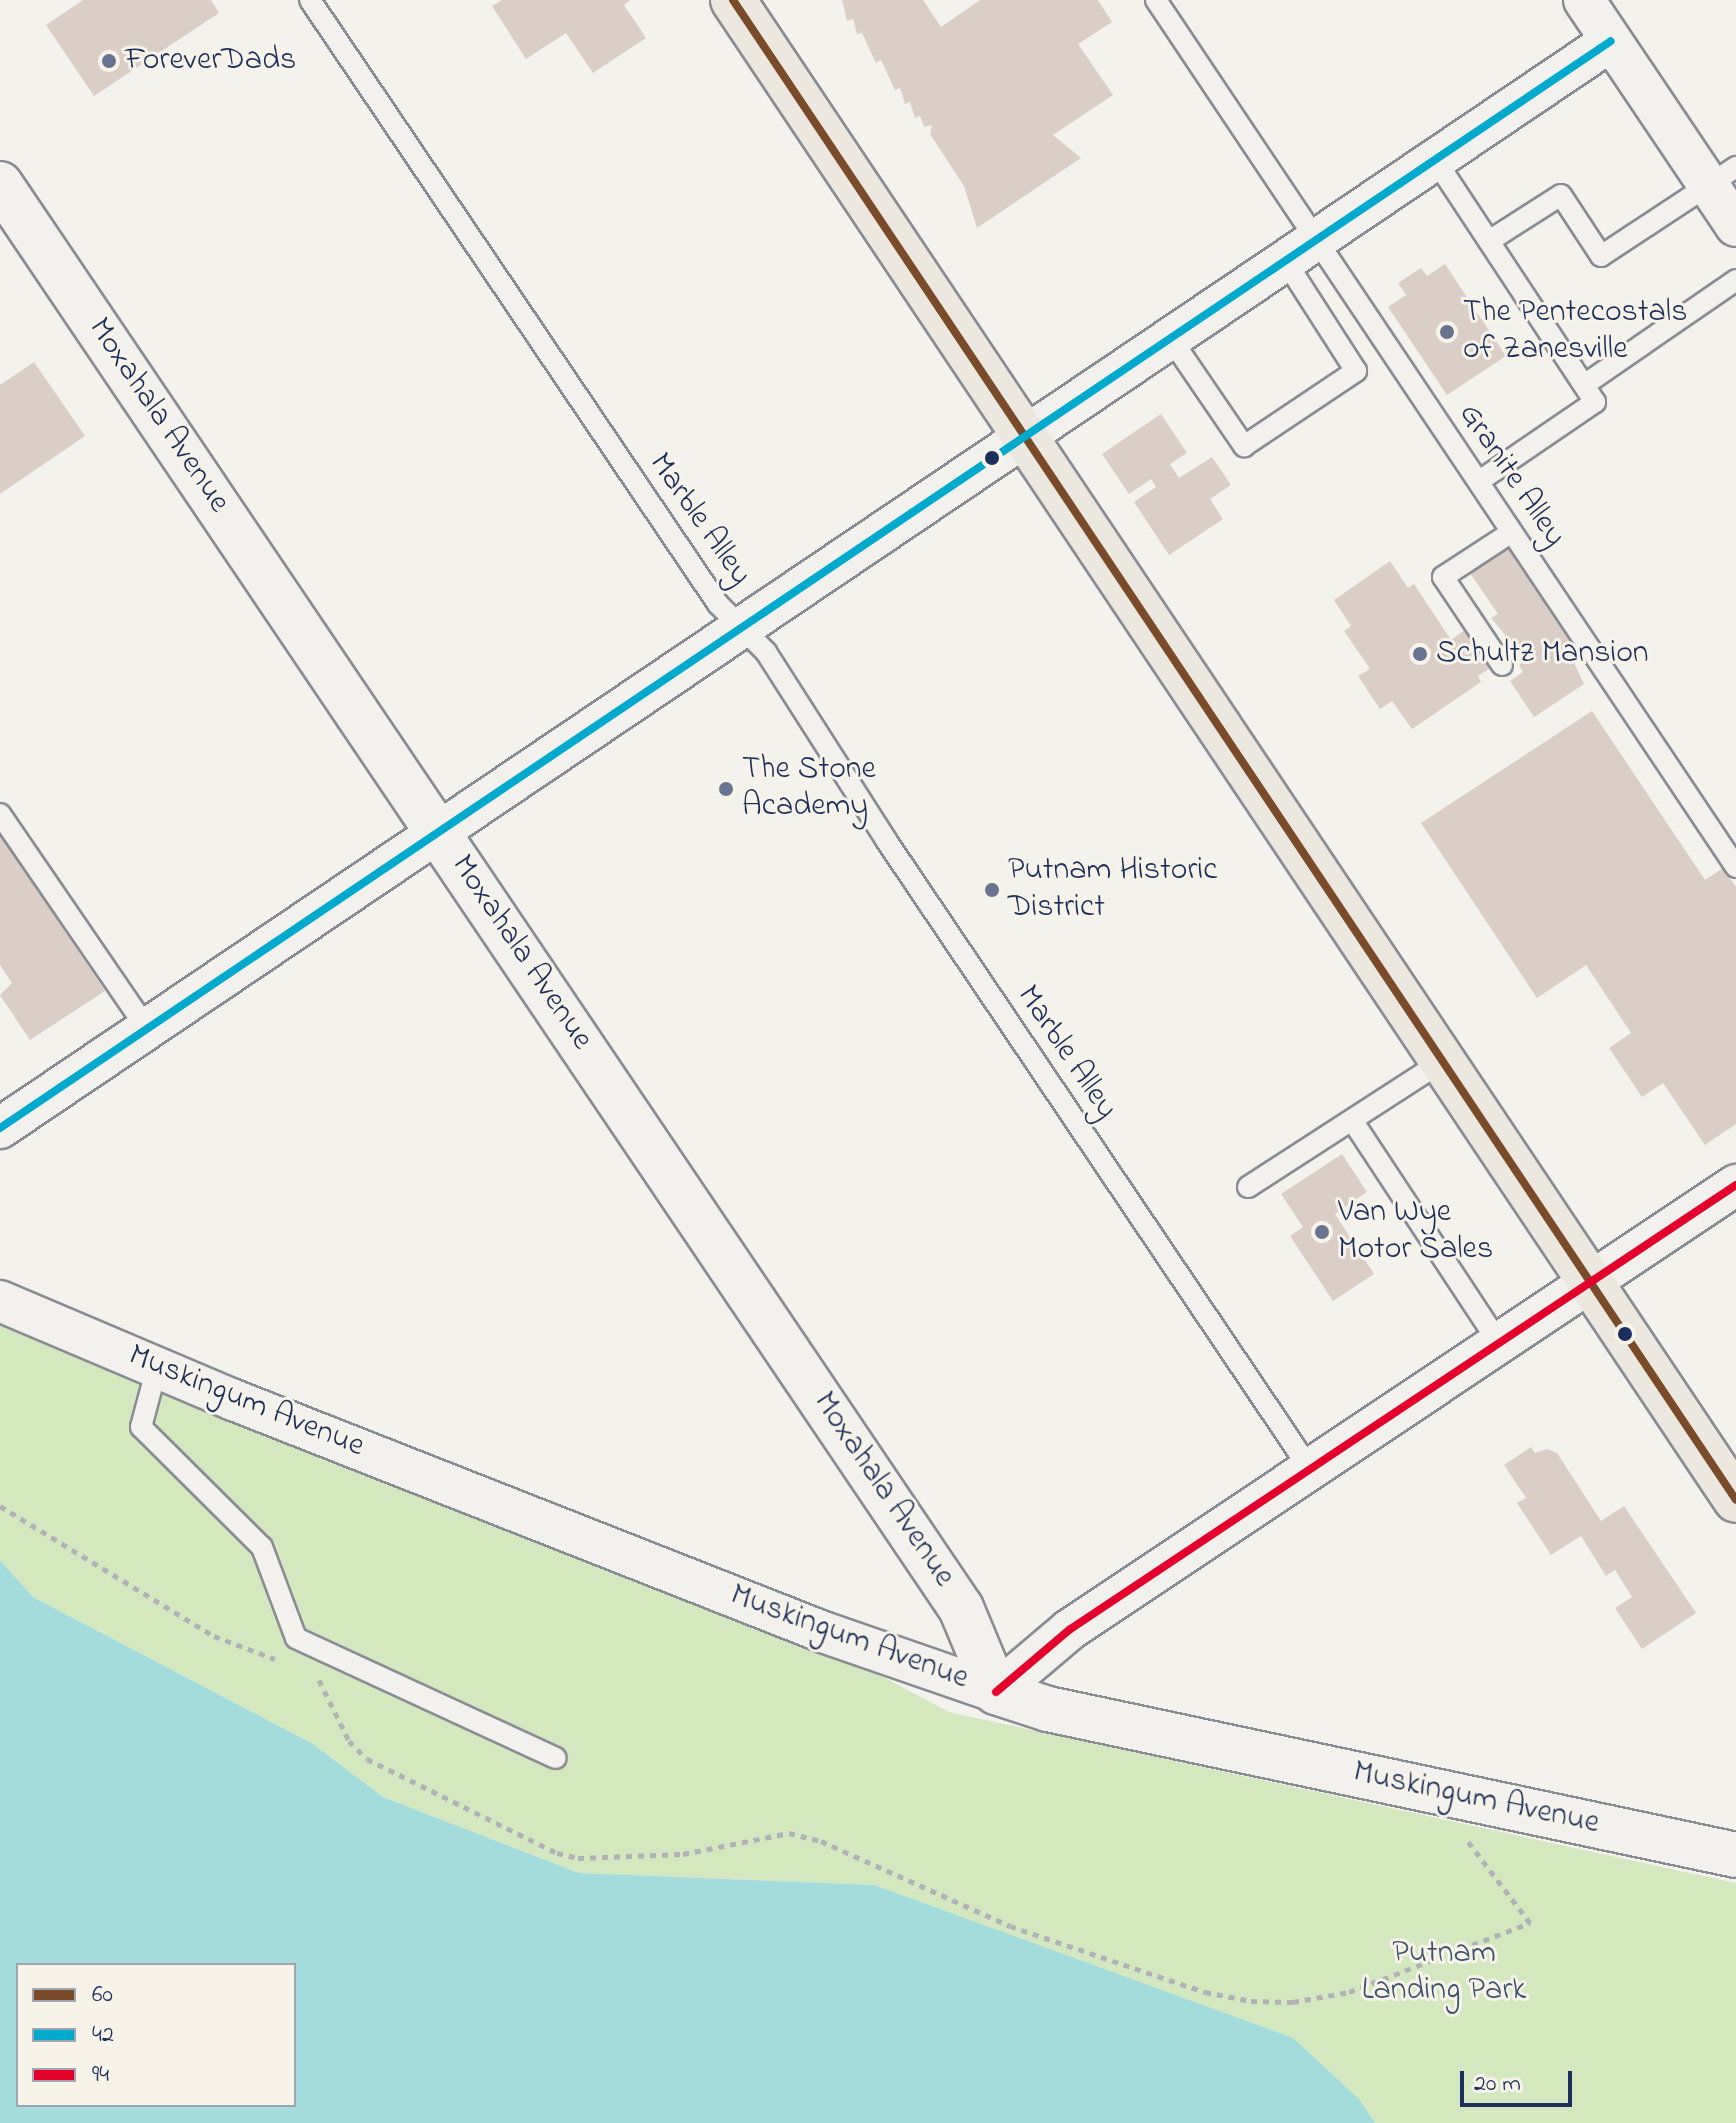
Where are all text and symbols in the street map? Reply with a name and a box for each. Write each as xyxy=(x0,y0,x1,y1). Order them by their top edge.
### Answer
place label: ForeverDads xyxy=(125,42,296,80)
marker: ForeverDads xyxy=(100,52,118,70)
place label: The Pentecostals of Zanesville xyxy=(1463,295,1688,370)
street label: Moxahala Avenue xyxy=(79,311,237,521)
marker: The Pentecostals of Zanesville xyxy=(1438,323,1456,341)
street label: Granite Alley xyxy=(1449,397,1573,555)
street label: Marble Alley xyxy=(639,446,759,594)
unlabelled marker xyxy=(984,450,1000,466)
place label: Schultz Mansion xyxy=(1436,635,1649,673)
marker: Schultz Mansion xyxy=(1411,645,1429,663)
place label: The Stone Academy xyxy=(742,752,876,827)
marker: The Stone Academy xyxy=(717,780,735,798)
street label: Moxahala Avenue xyxy=(442,848,600,1058)
place label: Putnam Historic District xyxy=(1008,853,1217,928)
marker: Putnam Historic District xyxy=(983,881,1001,899)
street label: Marble Alley xyxy=(1007,979,1125,1127)
place label: Van Wye Motor Sales xyxy=(1338,1195,1493,1270)
marker: Van Wye Motor Sales xyxy=(1313,1223,1331,1241)
unlabelled marker xyxy=(1617,1326,1633,1342)
street label: Muskingum Avenue xyxy=(123,1337,369,1467)
street label: Moxahala Avenue xyxy=(804,1385,962,1595)
street label: Muskingum Avenue xyxy=(725,1577,973,1699)
street label: Muskingum Avenue xyxy=(1349,1754,1603,1844)
park label: Putnam Landing Park xyxy=(1362,1936,1526,2011)
legend xyxy=(16,1963,296,2107)
text: 60 xyxy=(92,1978,113,2013)
text: 42 xyxy=(92,2018,114,2053)
scale bar xyxy=(1464,2055,1576,2105)
text: 94 xyxy=(92,2058,109,2093)
text: 20 m xyxy=(1474,2067,1521,2102)

